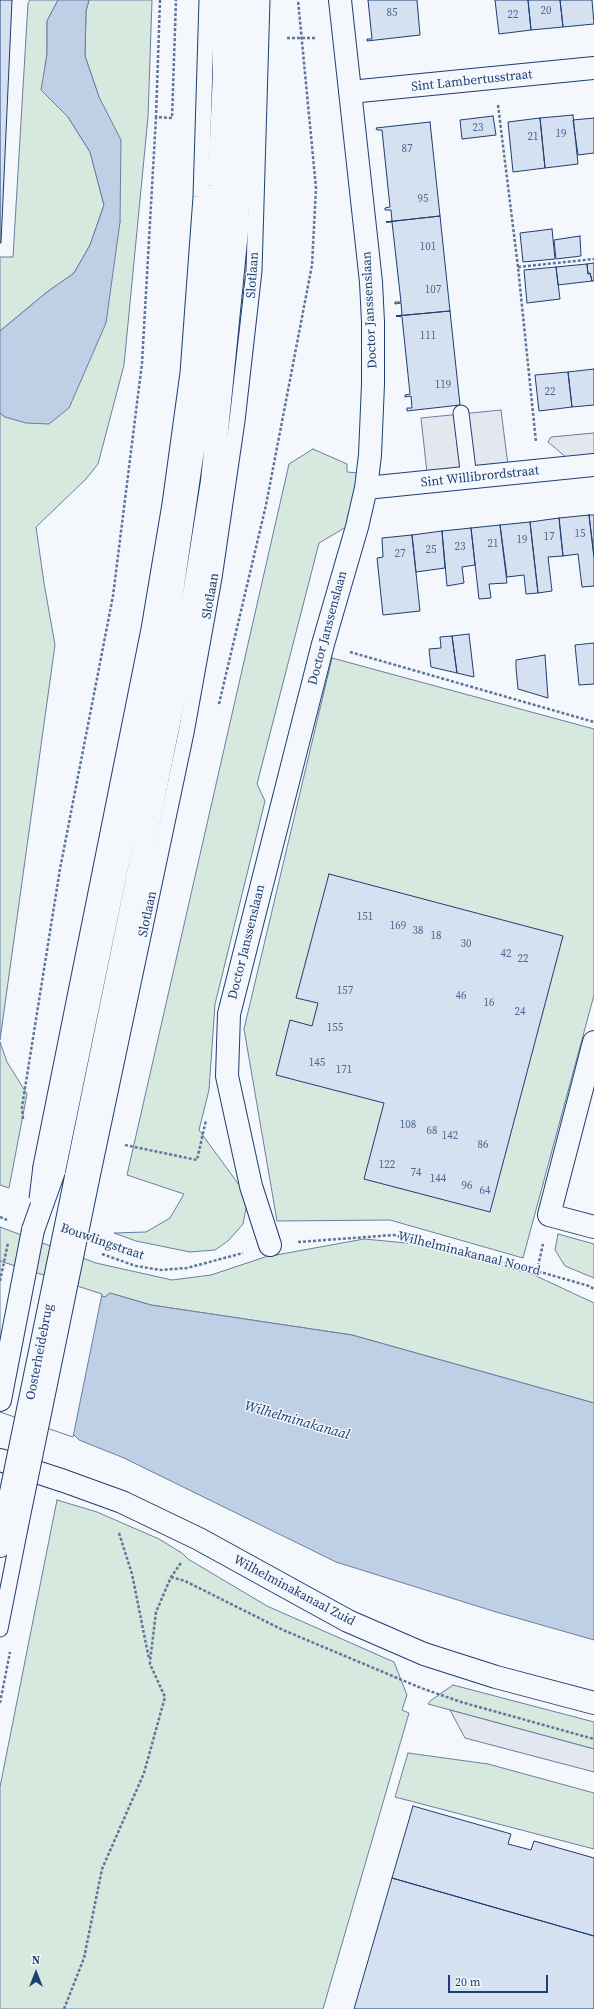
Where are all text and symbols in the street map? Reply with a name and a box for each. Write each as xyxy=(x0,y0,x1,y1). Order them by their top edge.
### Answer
house number: 20 xyxy=(541,4,551,18)
house number: 85 xyxy=(387,6,397,20)
house number: 22 xyxy=(508,8,518,22)
street label: Sint Lambertusstraat xyxy=(411,67,533,95)
house number: 23 xyxy=(473,121,483,135)
house number: 19 xyxy=(556,127,566,141)
house number: 21 xyxy=(528,130,538,144)
house number: 87 xyxy=(402,142,412,156)
house number: 95 xyxy=(418,192,428,206)
house number: 101 xyxy=(420,240,436,254)
street label: Slotlaan xyxy=(244,251,262,299)
street label: Doctor Janssenslaan xyxy=(359,251,381,369)
house number: 107 xyxy=(425,283,441,297)
house number: 111 xyxy=(420,329,436,343)
house number: 119 xyxy=(435,378,451,392)
house number: 22 xyxy=(545,385,555,399)
street label: Sint Willibrordstraat xyxy=(420,463,540,491)
house number: 15 xyxy=(575,527,585,541)
house number: 17 xyxy=(544,530,554,544)
house number: 19 xyxy=(517,533,527,547)
house number: 21 xyxy=(488,537,498,551)
house number: 23 xyxy=(455,540,465,554)
house number: 25 xyxy=(426,543,436,557)
house number: 27 xyxy=(395,547,405,561)
street label: Doctor Janssenslaan xyxy=(305,569,351,687)
street label: Slotlaan xyxy=(199,572,223,620)
street label: Doctor Janssenslaan xyxy=(225,883,269,1001)
street label: Slotlaan xyxy=(136,890,160,938)
house number: 151 xyxy=(357,910,373,924)
house number: 169 xyxy=(390,919,406,933)
house number: 38 xyxy=(413,924,423,938)
house number: 18 xyxy=(431,929,441,943)
house number: 30 xyxy=(461,937,471,951)
house number: 42 xyxy=(501,947,511,961)
house number: 22 xyxy=(518,952,528,966)
house number: 157 xyxy=(337,984,353,998)
house number: 46 xyxy=(456,989,466,1003)
house number: 16 xyxy=(484,996,494,1010)
house number: 24 xyxy=(515,1005,525,1019)
house number: 155 xyxy=(327,1021,343,1035)
house number: 145 xyxy=(309,1056,325,1070)
house number: 171 xyxy=(336,1063,352,1077)
house number: 108 xyxy=(400,1118,416,1132)
house number: 68 xyxy=(427,1124,437,1138)
house number: 142 xyxy=(442,1129,458,1143)
house number: 86 xyxy=(478,1138,488,1152)
house number: 122 xyxy=(379,1158,395,1172)
house number: 74 xyxy=(411,1166,421,1180)
house number: 144 xyxy=(430,1172,446,1186)
house number: 96 xyxy=(462,1179,472,1193)
house number: 64 xyxy=(480,1184,490,1198)
street label: Bouwlingstraat xyxy=(58,1220,146,1264)
street label: Wilhelminakanaal Noord xyxy=(396,1229,542,1279)
street label: Oosterheidebrug xyxy=(23,1303,57,1401)
water label: Wilhelminakanaal xyxy=(242,1398,352,1444)
street label: Wilhelminakanaal Zuid xyxy=(230,1552,358,1630)
north arrow xyxy=(16,1953,56,1993)
text: N xyxy=(32,1953,40,1968)
scale bar xyxy=(450,1967,550,1993)
text: 20 m xyxy=(455,1974,481,1990)

